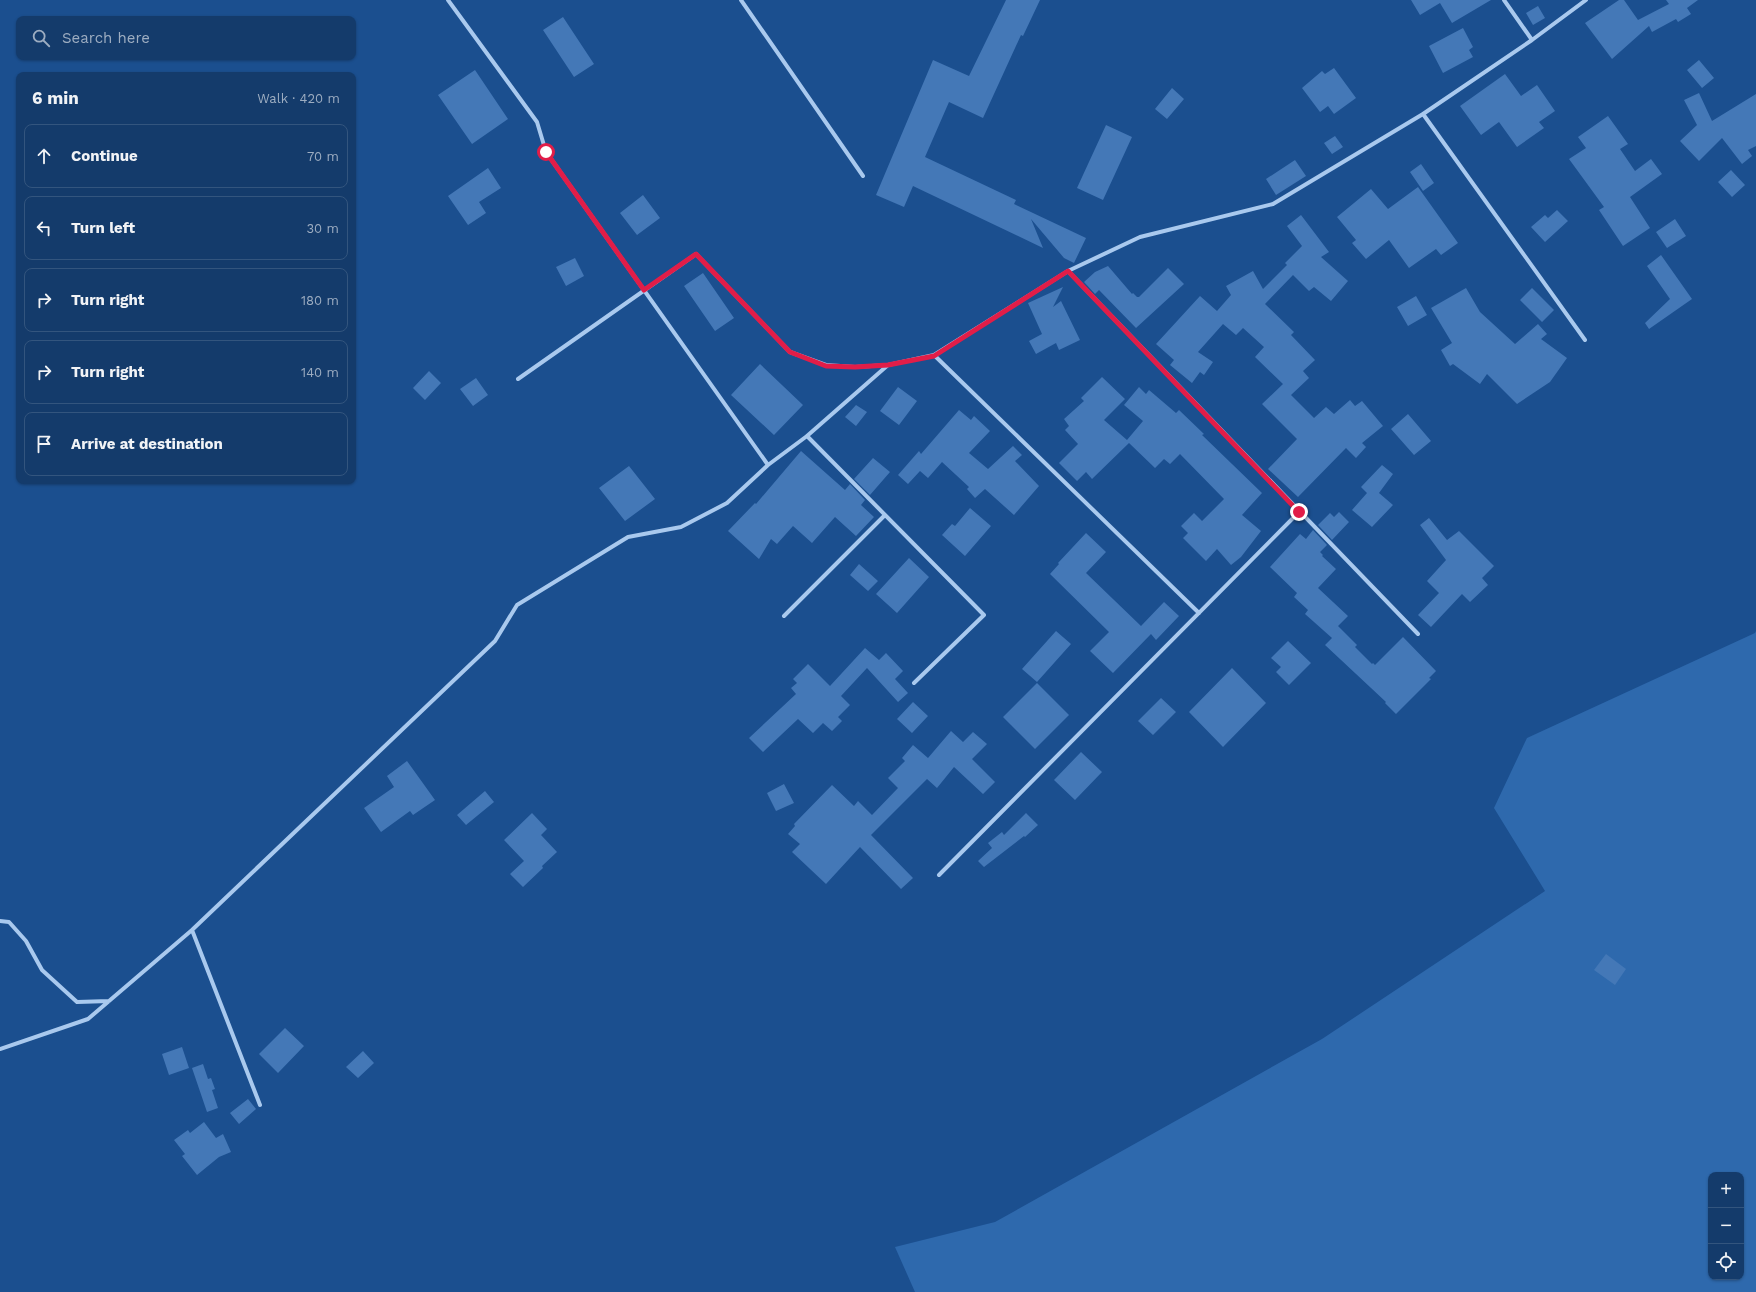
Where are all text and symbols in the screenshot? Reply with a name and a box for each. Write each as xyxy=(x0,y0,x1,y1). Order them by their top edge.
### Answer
search box xyxy=(16,16,356,60)
icon: search xyxy=(30,27,52,49)
text: Search here xyxy=(62,29,150,47)
text: 6 min xyxy=(32,88,79,108)
text: Walk · 420 m xyxy=(257,91,340,106)
route start xyxy=(537,143,555,161)
icon: ahead xyxy=(33,145,55,167)
text: Continue xyxy=(71,147,138,165)
text: 70 m xyxy=(307,149,339,164)
icon: left xyxy=(33,217,55,239)
text: Turn left xyxy=(71,219,135,237)
text: 30 m xyxy=(307,221,339,236)
icon: right xyxy=(33,289,55,311)
text: Turn right xyxy=(71,291,144,309)
text: 180 m xyxy=(301,293,339,308)
icon: right xyxy=(33,361,55,383)
text: Turn right xyxy=(71,363,144,381)
text: 140 m xyxy=(301,365,339,380)
icon: arrive xyxy=(33,433,55,455)
text: Arrive at destination xyxy=(71,435,223,453)
route end xyxy=(1290,503,1308,521)
map controls xyxy=(1708,1172,1744,1280)
button: + xyxy=(1708,1172,1744,1208)
button: − xyxy=(1708,1208,1744,1244)
button: locate xyxy=(1708,1244,1744,1280)

